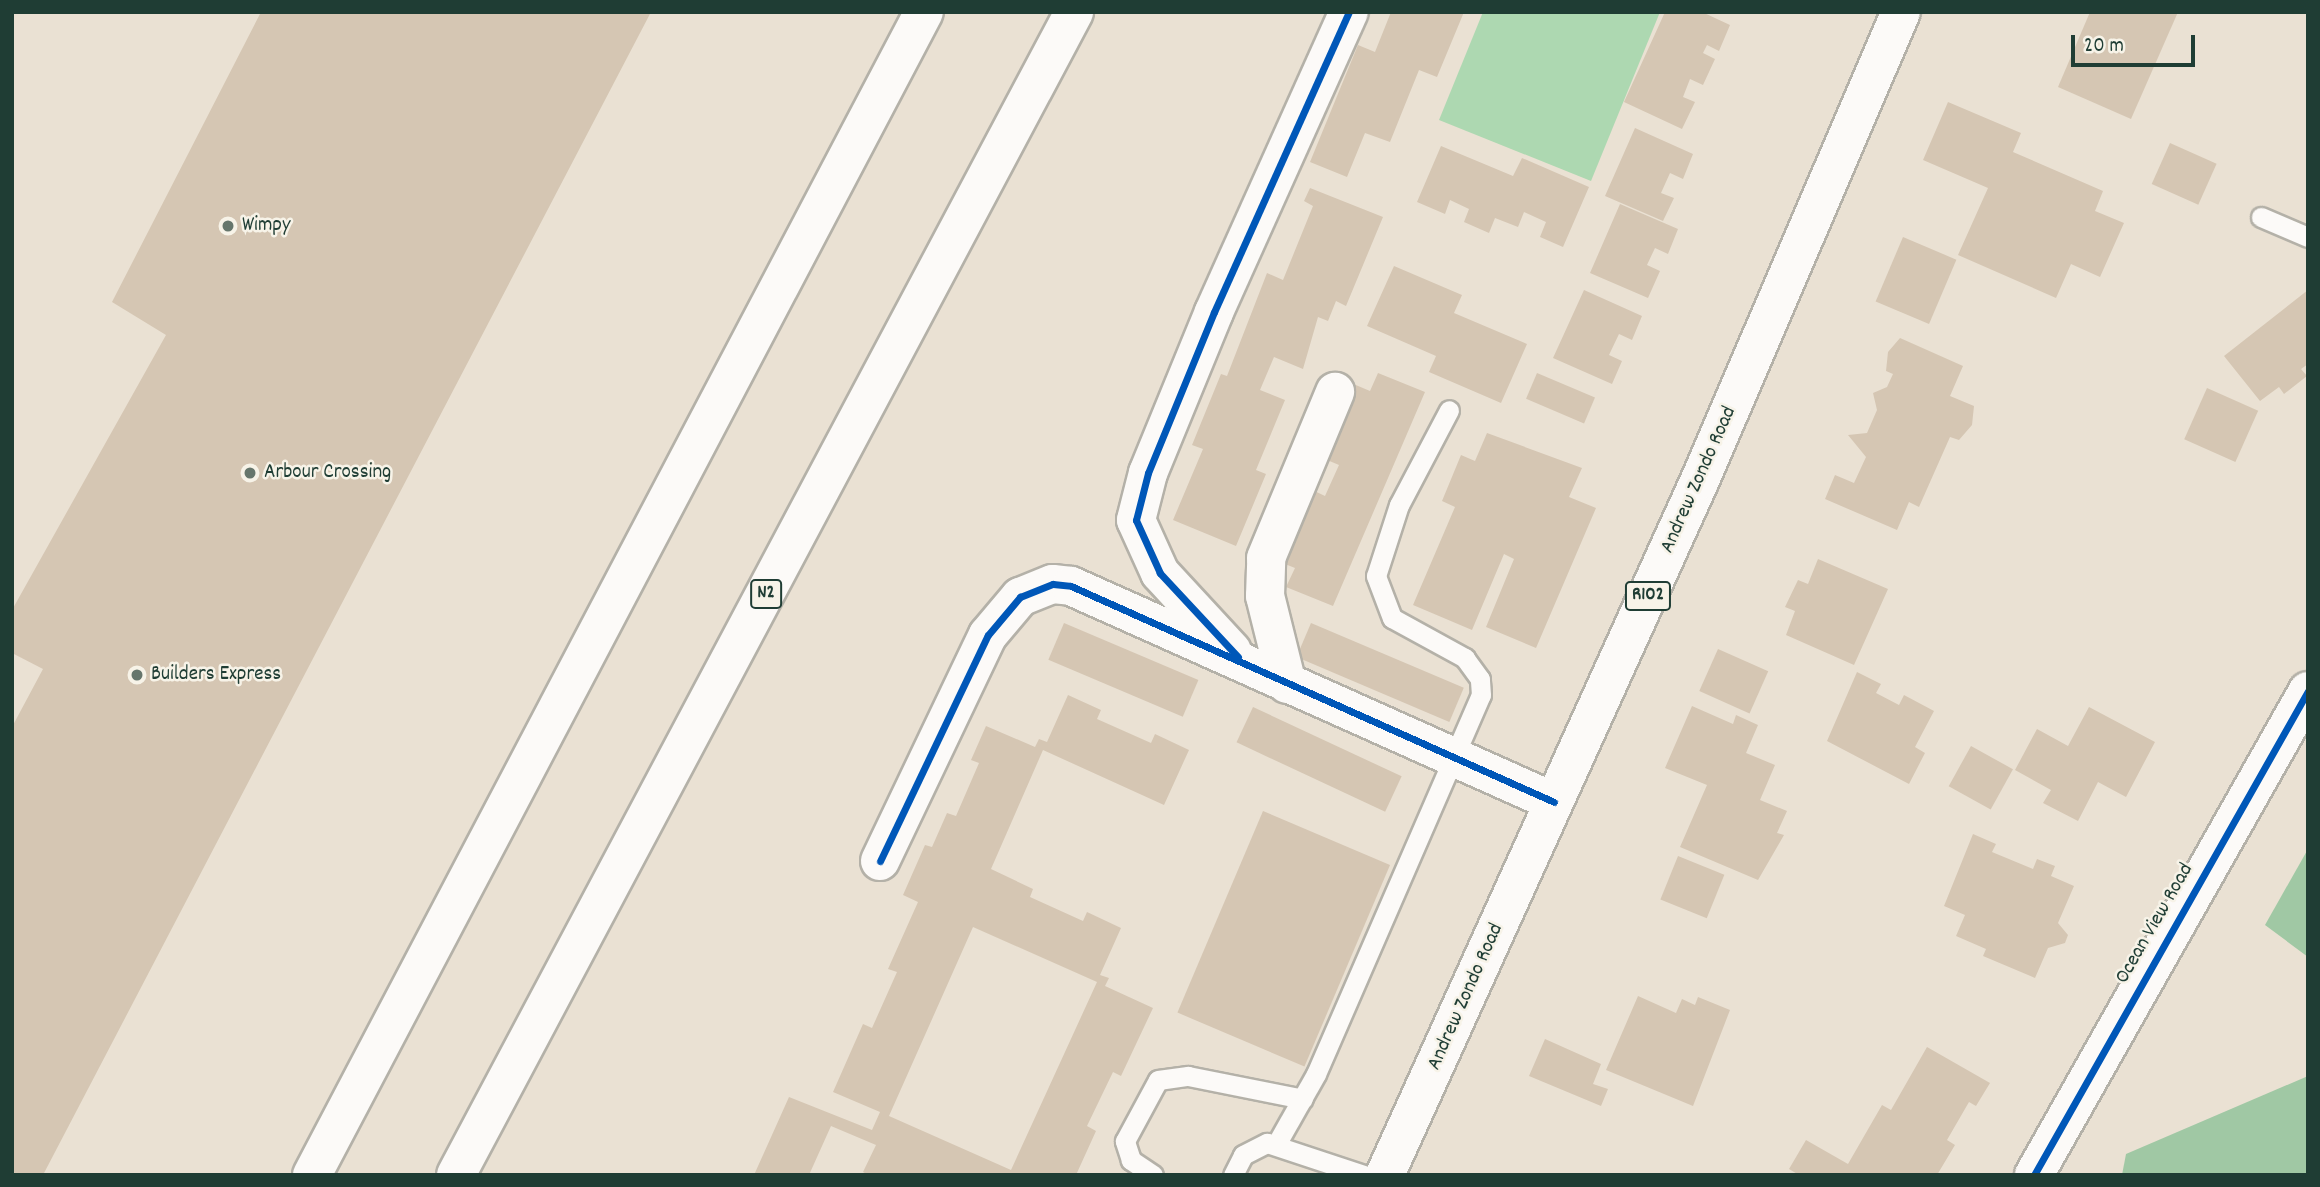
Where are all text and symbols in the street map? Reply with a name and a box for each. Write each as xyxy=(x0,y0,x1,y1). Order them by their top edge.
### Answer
scale bar xyxy=(2075,21,2199,65)
text: 20 m xyxy=(2084,32,2124,62)
place label: Wimpy xyxy=(242,213,291,239)
marker: Wimpy xyxy=(220,218,236,234)
street label: Andrew Zondo Road xyxy=(1655,403,1743,557)
place label: Arbour Crossing xyxy=(264,460,391,486)
marker: Arbour Crossing xyxy=(242,465,258,481)
road number: N2 xyxy=(748,579,784,610)
road number: R102 xyxy=(1624,580,1672,611)
place label: Builders Express xyxy=(151,662,281,688)
marker: Builders Express xyxy=(129,667,145,683)
street label: Ocean View Road xyxy=(2110,859,2200,989)
street label: Andrew Zondo Road xyxy=(1422,920,1510,1074)

